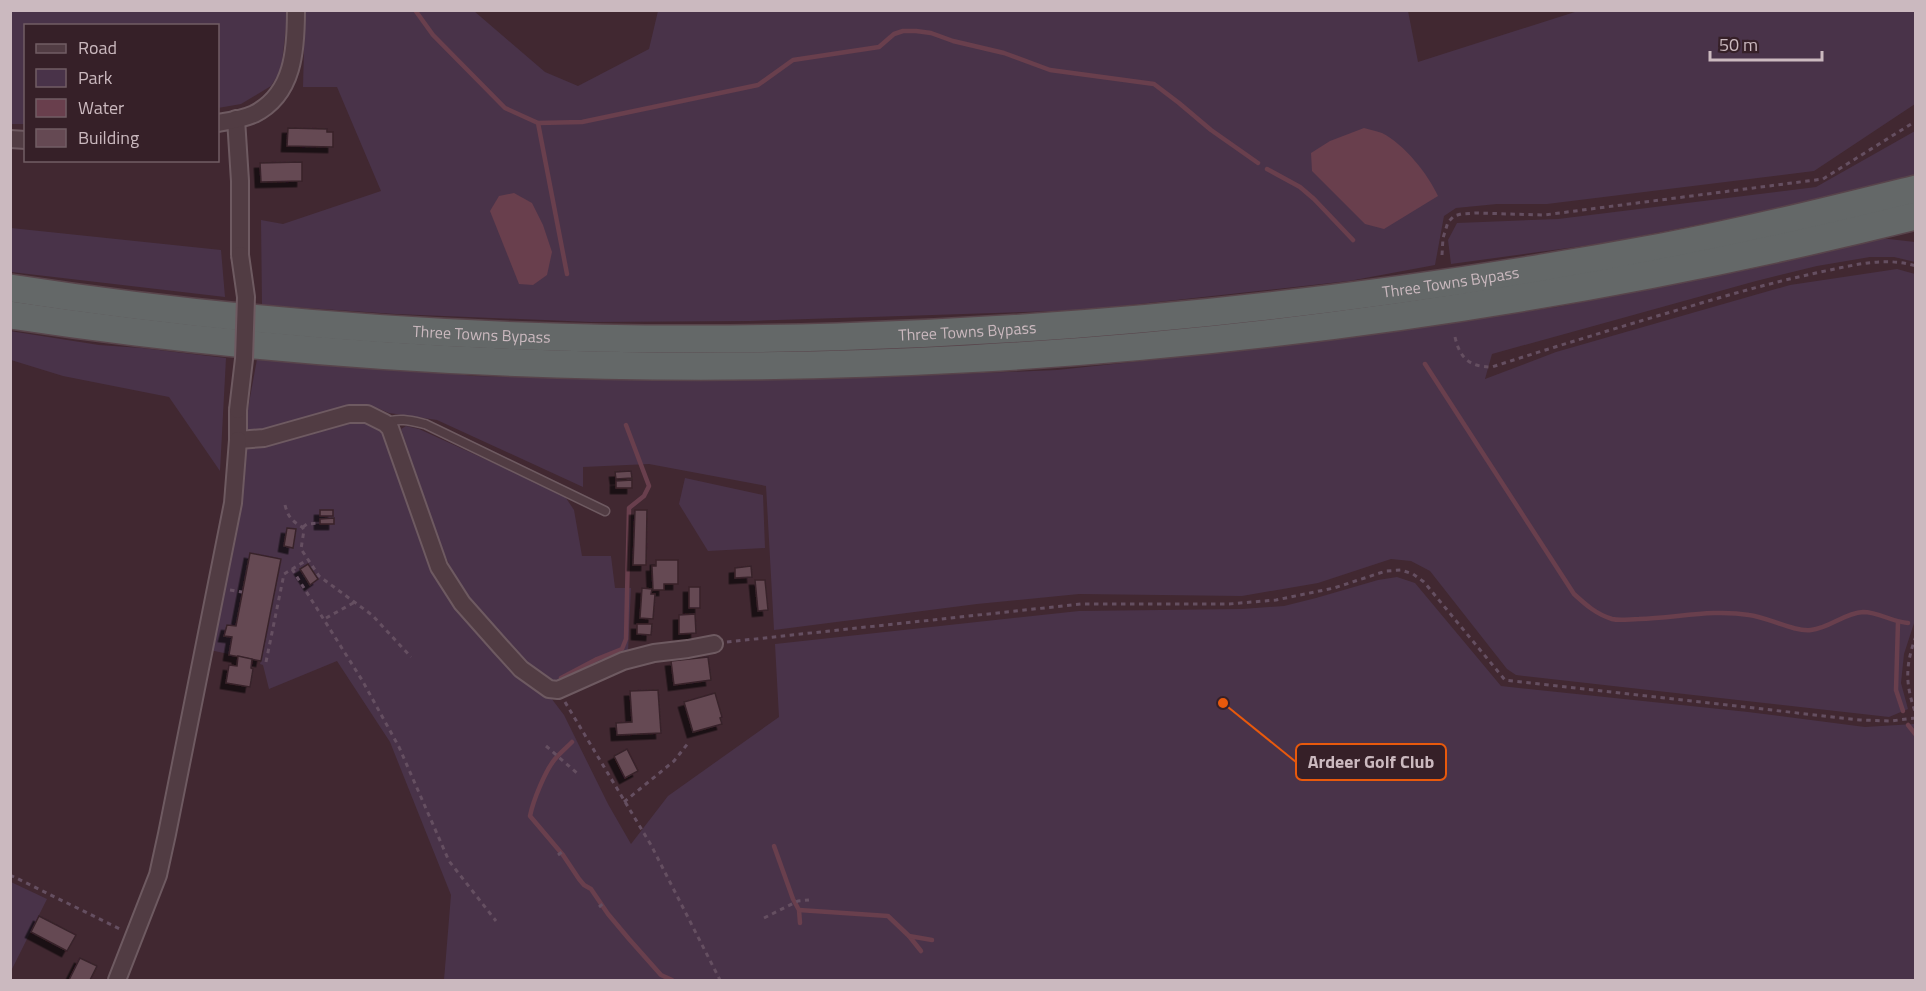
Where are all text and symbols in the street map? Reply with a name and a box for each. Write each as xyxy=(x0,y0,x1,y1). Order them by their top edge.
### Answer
legend xyxy=(24,24,219,162)
scale bar xyxy=(1710,24,1822,62)
text: 50 m xyxy=(1719,31,1758,58)
text: Road xyxy=(78,34,117,61)
text: Park xyxy=(78,64,113,91)
text: Water xyxy=(78,94,124,121)
text: Building xyxy=(78,124,139,151)
street label: Three Towns Bypass xyxy=(1381,260,1521,304)
street label: Three Towns Bypass xyxy=(898,315,1037,347)
street label: Three Towns Bypass xyxy=(412,319,551,349)
callout: Ardeer Golf Club xyxy=(1296,744,1446,780)
text: Ardeer Golf Club xyxy=(1308,748,1435,775)

